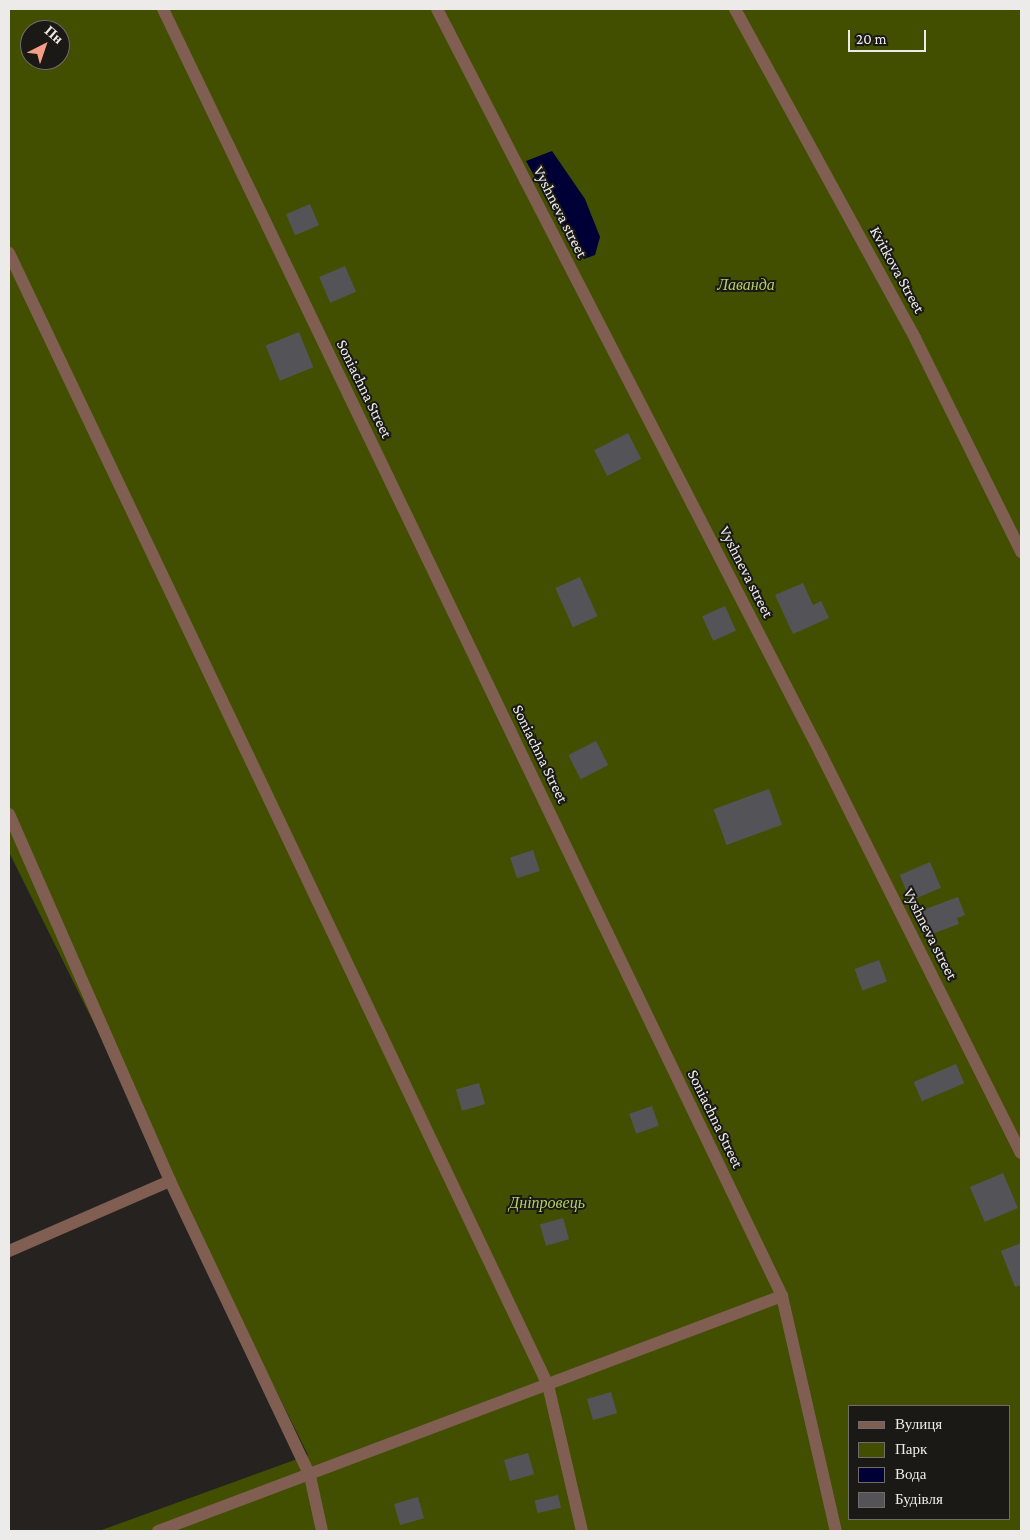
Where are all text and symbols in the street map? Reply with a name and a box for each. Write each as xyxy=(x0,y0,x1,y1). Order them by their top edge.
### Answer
north arrow xyxy=(20,20,70,70)
scale bar xyxy=(850,20,928,52)
text: Пн xyxy=(42,22,67,47)
text: 20 m xyxy=(856,31,887,47)
street label: Vyshneva street xyxy=(529,163,591,261)
street label: Kvitkova Street xyxy=(865,223,929,317)
park label: Лаванда xyxy=(717,275,775,295)
street label: Soniachna Street xyxy=(332,337,396,441)
street label: Vyshneva street xyxy=(715,523,777,621)
street label: Soniachna Street xyxy=(508,702,572,806)
street label: Vyshneva street xyxy=(899,885,961,983)
street label: Soniachna Street xyxy=(683,1067,747,1171)
park label: Дніпровець xyxy=(509,1193,585,1213)
legend xyxy=(848,1405,1010,1520)
text: Вулиця xyxy=(895,1416,942,1432)
text: Парк xyxy=(895,1441,927,1457)
text: Вода xyxy=(895,1466,926,1482)
text: Будівля xyxy=(895,1491,943,1507)

